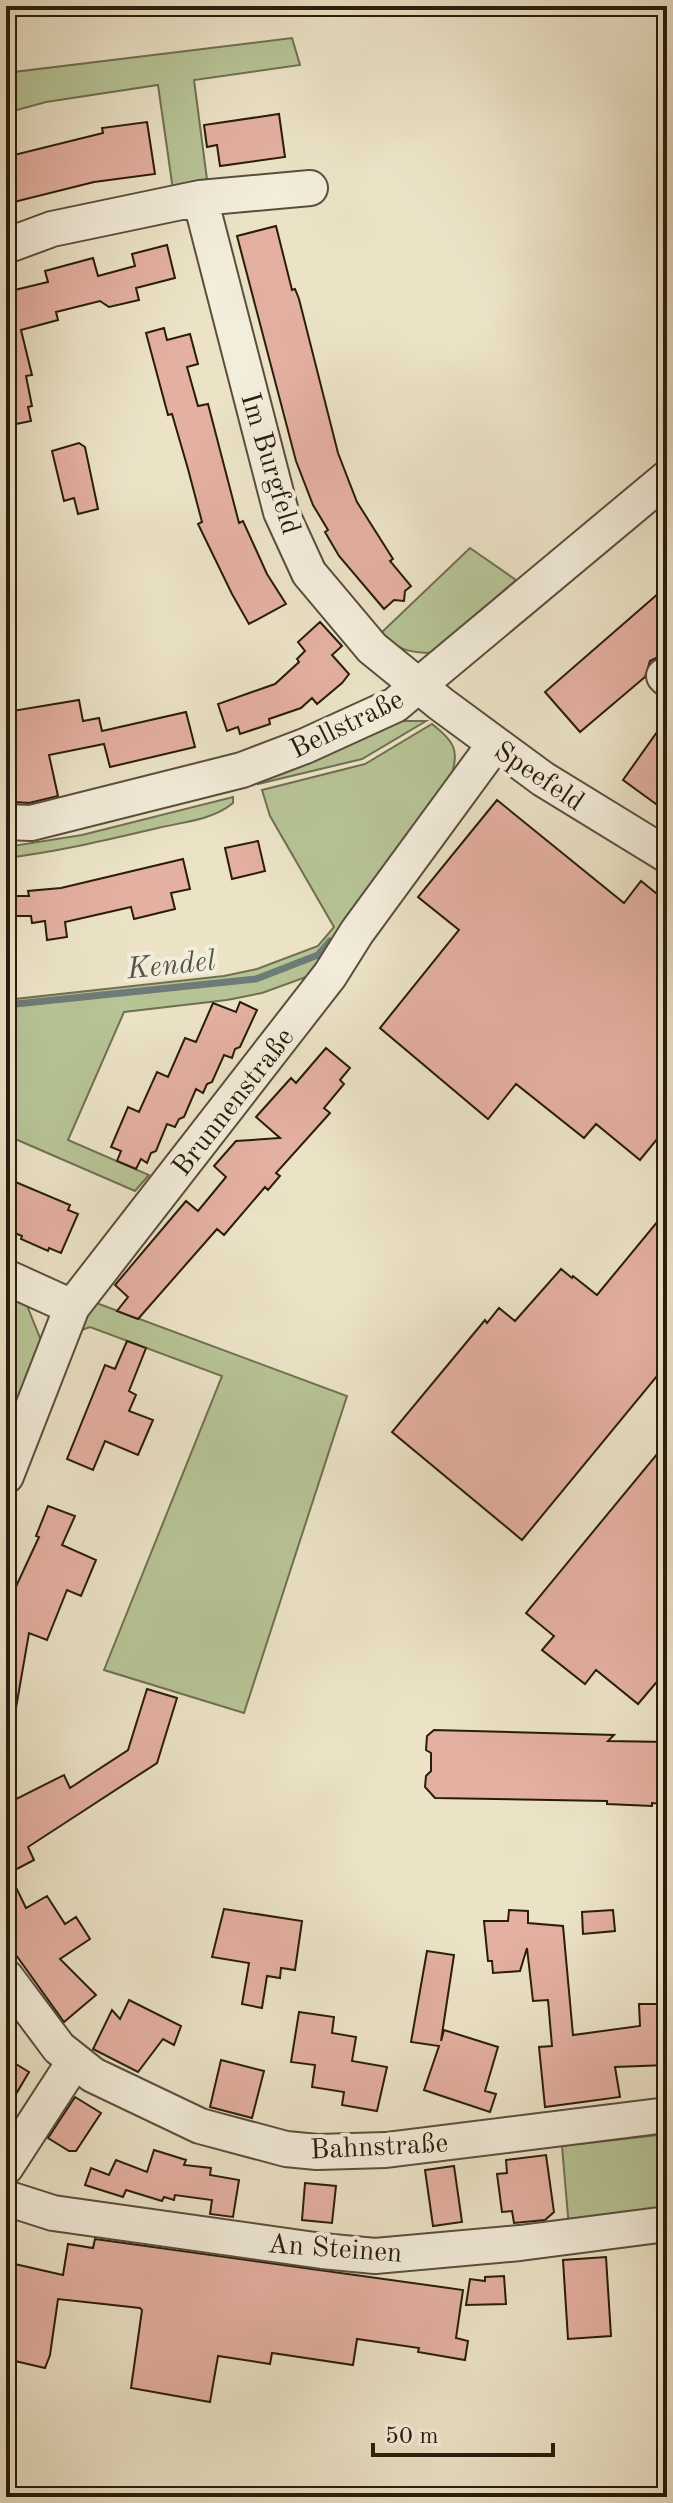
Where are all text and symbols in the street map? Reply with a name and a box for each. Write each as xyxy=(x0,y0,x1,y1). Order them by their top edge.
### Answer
street label: Im Burgfeld xyxy=(234,390,304,538)
street label: Bellstraße xyxy=(286,686,408,765)
street label: Speefeld xyxy=(488,737,588,818)
water label: Kendel xyxy=(124,946,217,986)
street label: Brunnenstraße xyxy=(168,1024,300,1182)
street label: Bahnstraße xyxy=(309,2130,449,2166)
street label: An Steinen xyxy=(266,2231,403,2269)
scale bar xyxy=(373,2407,553,2457)
text: 50 m xyxy=(385,2425,439,2449)

